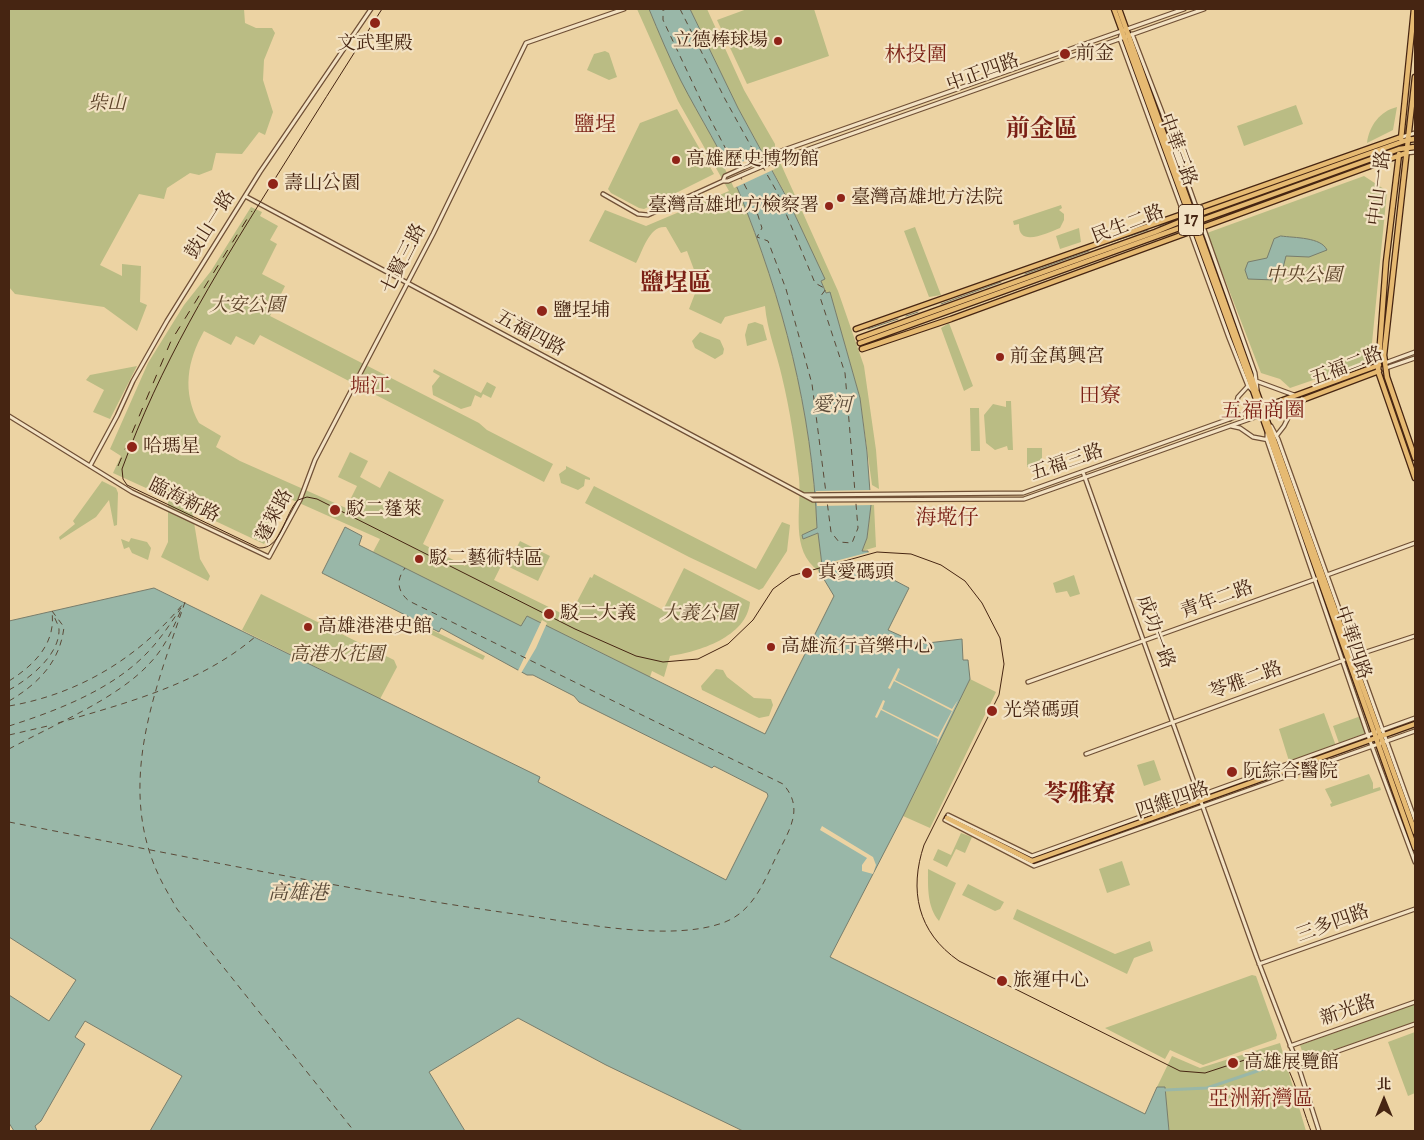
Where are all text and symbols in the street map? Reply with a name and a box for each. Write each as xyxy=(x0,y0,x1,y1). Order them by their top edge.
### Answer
marker: 文武聖殿 xyxy=(368,16,382,30)
place label: 立德棒球場 xyxy=(673,30,768,52)
place label: 文武聖殿 xyxy=(337,33,413,55)
marker: 立德棒球場 xyxy=(772,35,784,47)
district label: 林投圍 xyxy=(885,43,947,69)
place label: 前金 xyxy=(1076,43,1114,65)
marker: 前金 xyxy=(1058,47,1072,61)
street label: 中正四路 xyxy=(943,49,1023,97)
park label: 柴山 xyxy=(88,93,126,115)
street label: 中華三路 xyxy=(1153,110,1201,190)
district label: 鹽埕 xyxy=(574,113,616,139)
district label: 前金區 xyxy=(1006,116,1078,144)
place label: 高雄歷史博物館 xyxy=(686,149,819,171)
street label: 中山一路 xyxy=(1364,149,1396,227)
marker: 高雄歷史博物館 xyxy=(670,154,682,166)
place label: 壽山公園 xyxy=(284,173,360,195)
marker: 壽山公園 xyxy=(266,177,280,191)
street label: 鼓山一路 xyxy=(181,187,241,263)
place label: 臺灣高雄地方法院 xyxy=(851,187,1003,209)
marker: 臺灣高雄地方法院 xyxy=(835,192,847,204)
place label: 臺灣高雄地方檢察署 xyxy=(648,195,819,217)
marker: 臺灣高雄地方檢察署 xyxy=(823,200,835,212)
street label: 民生二路 xyxy=(1088,201,1168,249)
road number: 17 xyxy=(1178,204,1204,236)
street label: 七賢三路 xyxy=(377,220,431,298)
park label: 中央公園 xyxy=(1266,265,1342,287)
district label: 鹽埕區 xyxy=(640,270,712,298)
park label: 大安公園 xyxy=(209,295,285,317)
place label: 鹽埕埔 xyxy=(553,300,610,322)
marker: 鹽埕埔 xyxy=(535,304,549,318)
street label: 五福四路 xyxy=(491,306,569,362)
street label: 五福二路 xyxy=(1307,343,1387,391)
place label: 前金萬興宮 xyxy=(1010,346,1105,368)
marker: 前金萬興宮 xyxy=(994,351,1006,363)
district label: 堀江 xyxy=(350,375,390,399)
district label: 田寮 xyxy=(1079,384,1121,410)
water label: 愛河 xyxy=(812,394,852,418)
district label: 五福商圈 xyxy=(1221,399,1305,425)
place label: 哈瑪星 xyxy=(143,436,200,458)
marker: 哈瑪星 xyxy=(125,440,139,454)
street label: 五福三路 xyxy=(1027,440,1107,486)
street label: 臨海新路 xyxy=(145,474,223,528)
street label: 蓬萊路 xyxy=(252,485,298,547)
place label: 駁二蓬萊 xyxy=(346,499,422,521)
marker: 駁二蓬萊 xyxy=(328,503,342,517)
district label: 海墘仔 xyxy=(916,506,978,532)
place label: 駁二藝術特區 xyxy=(429,548,543,570)
marker: 駁二藝術特區 xyxy=(413,553,425,565)
place label: 真愛碼頭 xyxy=(818,562,894,584)
marker: 真愛碼頭 xyxy=(800,566,814,580)
street label: 青年二路 xyxy=(1177,576,1257,624)
street label: 成功一路 xyxy=(1131,592,1179,672)
place label: 駁二大義 xyxy=(560,603,636,625)
park label: 大義公園 xyxy=(661,603,737,625)
street label: 中華四路 xyxy=(1329,603,1375,683)
marker: 駁二大義 xyxy=(542,607,556,621)
place label: 高雄港港史館 xyxy=(318,616,432,638)
marker: 高雄港港史館 xyxy=(302,621,314,633)
place label: 高雄流行音樂中心 xyxy=(781,636,933,658)
marker: 高雄流行音樂中心 xyxy=(765,641,777,653)
park label: 高港水花園 xyxy=(290,644,384,666)
street label: 苓雅二路 xyxy=(1206,657,1286,705)
place label: 光榮碼頭 xyxy=(1003,700,1079,722)
marker: 光榮碼頭 xyxy=(985,704,999,718)
place label: 阮綜合醫院 xyxy=(1243,761,1338,783)
marker: 阮綜合醫院 xyxy=(1225,765,1239,779)
street label: 四維四路 xyxy=(1133,778,1213,824)
district label: 苓雅寮 xyxy=(1044,781,1116,809)
water label: 高雄港 xyxy=(268,882,328,906)
street label: 三多四路 xyxy=(1293,900,1373,948)
place label: 旅運中心 xyxy=(1013,970,1089,992)
marker: 旅運中心 xyxy=(995,974,1009,988)
street label: 新光路 xyxy=(1317,991,1379,1031)
place label: 高雄展覽館 xyxy=(1244,1052,1339,1074)
marker: 高雄展覽館 xyxy=(1226,1056,1240,1070)
north arrow xyxy=(1359,1075,1409,1125)
text: 北 xyxy=(1377,1075,1391,1094)
district label: 亞洲新灣區 xyxy=(1209,1087,1313,1113)

